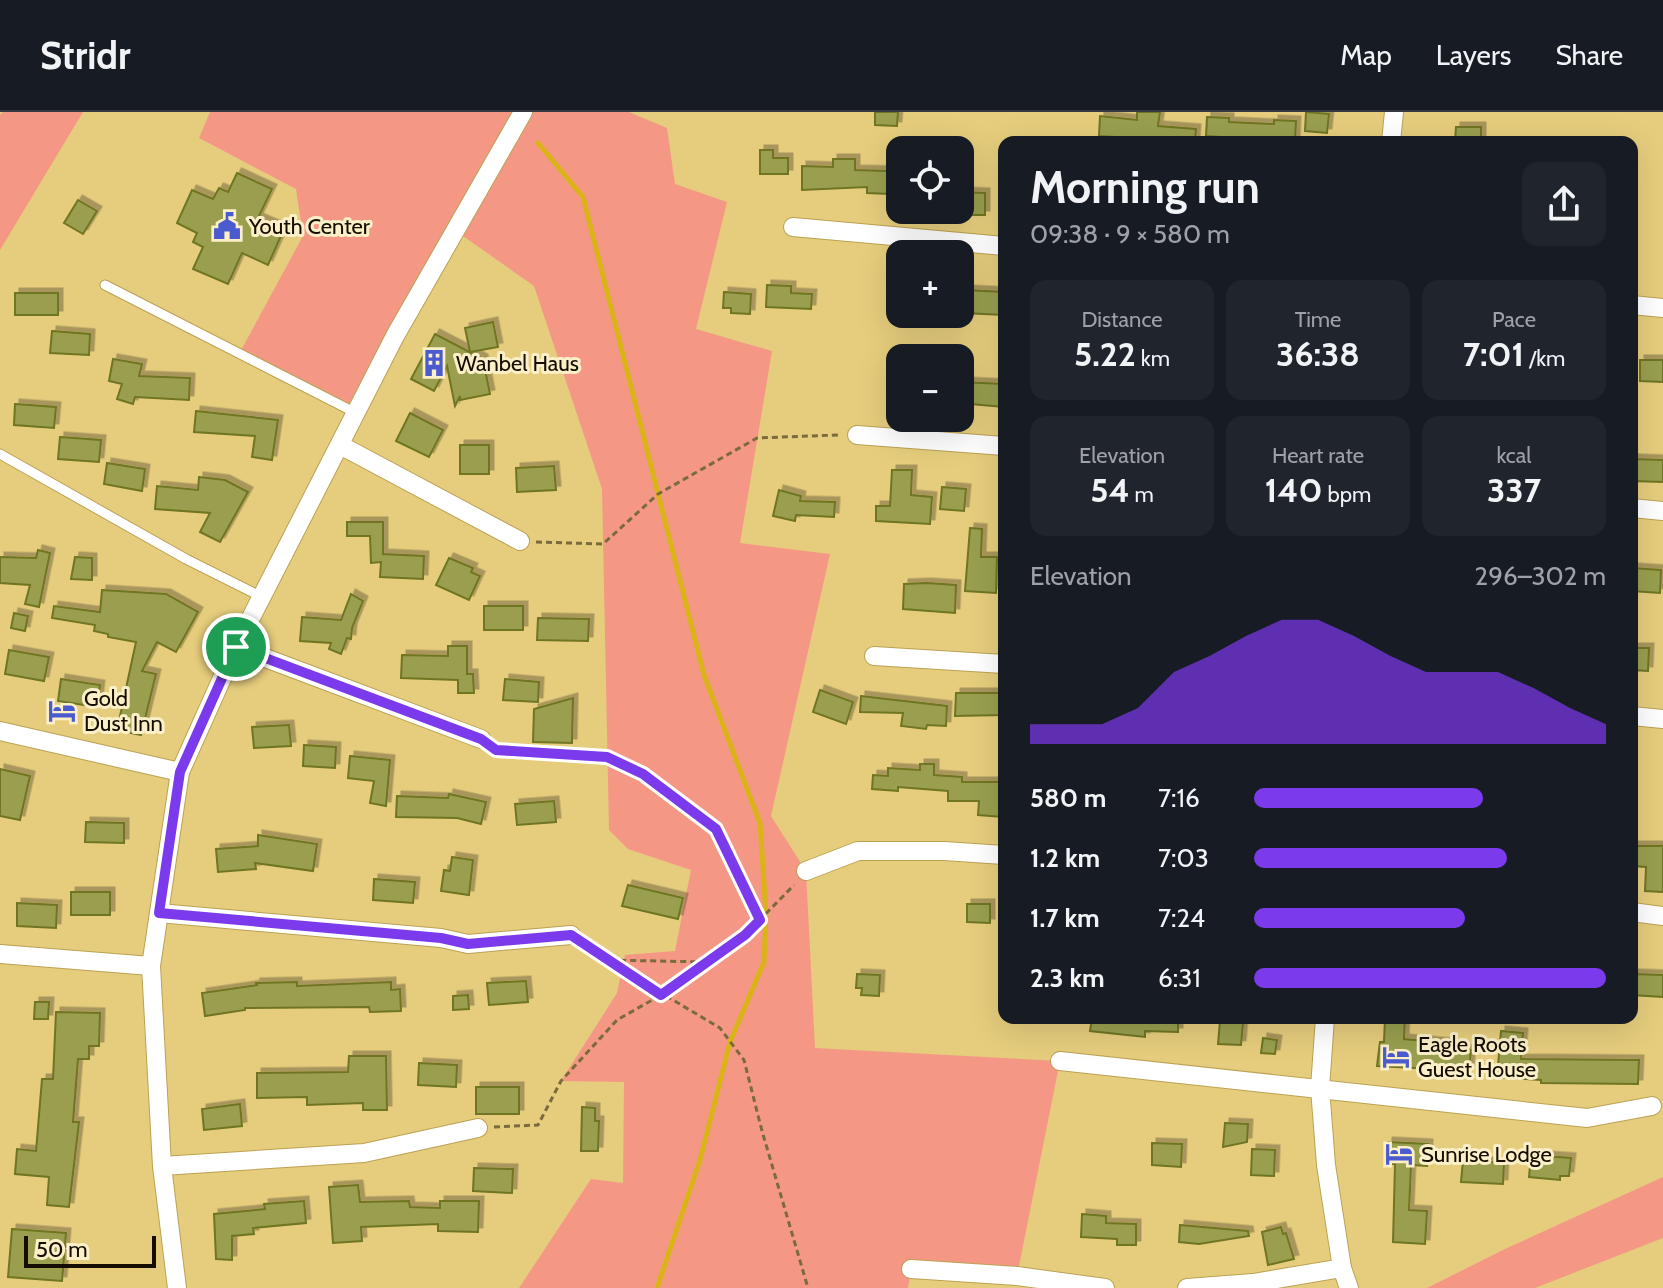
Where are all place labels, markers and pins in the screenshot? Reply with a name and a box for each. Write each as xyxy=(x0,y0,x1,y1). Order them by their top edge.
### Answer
public building icon: Youth Center xyxy=(212,211,242,241)
place label: Youth Center xyxy=(248,213,370,240)
building icon: Wanbel Haus xyxy=(419,348,449,378)
place label: Wanbel Haus xyxy=(456,350,579,377)
pin xyxy=(202,613,270,681)
place label: Gold Dust Inn xyxy=(84,685,163,737)
hotel icon: Gold Dust Inn xyxy=(47,696,77,726)
place label: Eagle Roots Guest House xyxy=(1418,1031,1536,1083)
hotel icon: Eagle Roots Guest House xyxy=(1381,1042,1411,1072)
hotel icon: Sunrise Lodge xyxy=(1384,1139,1414,1169)
place label: Sunrise Lodge xyxy=(1421,1141,1552,1168)

